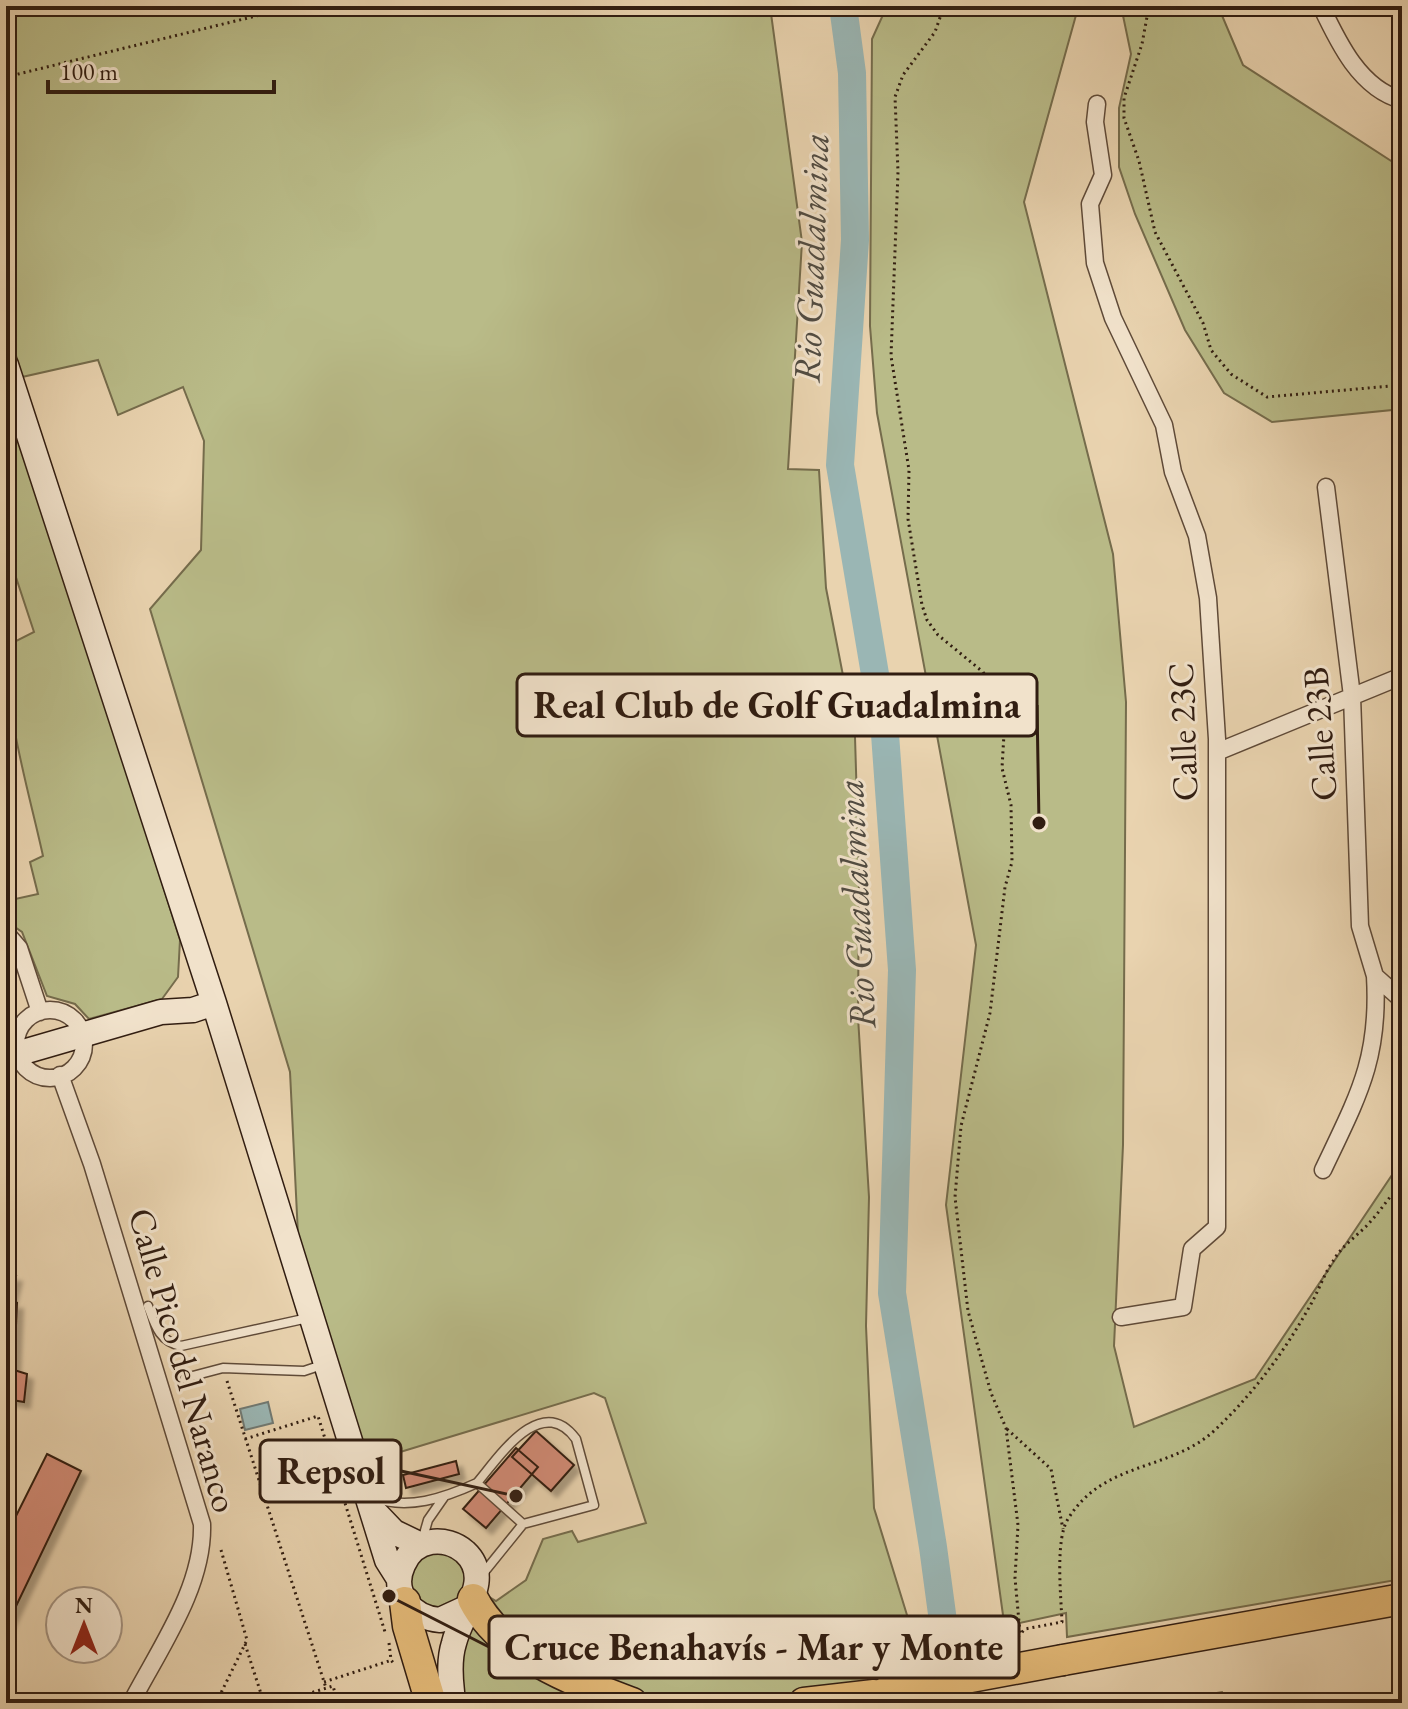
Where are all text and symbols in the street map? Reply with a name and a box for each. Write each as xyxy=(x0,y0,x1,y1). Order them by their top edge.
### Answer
scale bar xyxy=(48,44,274,94)
text: 100 m xyxy=(60,56,118,87)
water label: Rio Guadalmina xyxy=(782,132,839,384)
street label: Calle 23C xyxy=(1157,662,1208,802)
street label: Calle 23B xyxy=(1291,665,1348,803)
callout: Real Club de Golf Guadalmina xyxy=(517,674,1037,736)
text: Real Club de Golf Guadalmina xyxy=(533,680,1021,729)
water label: Rio Guadalmina xyxy=(824,778,887,1030)
street label: Calle Pico del Naranco xyxy=(118,1203,249,1518)
callout: Repsol xyxy=(260,1440,401,1502)
text: Repsol xyxy=(277,1446,386,1495)
north arrow xyxy=(44,1585,124,1665)
text: N xyxy=(75,1591,93,1620)
callout: Cruce Benahavís - Mar y Monte xyxy=(489,1616,1019,1678)
text: Cruce Benahavís - Mar y Monte xyxy=(505,1622,1003,1671)

